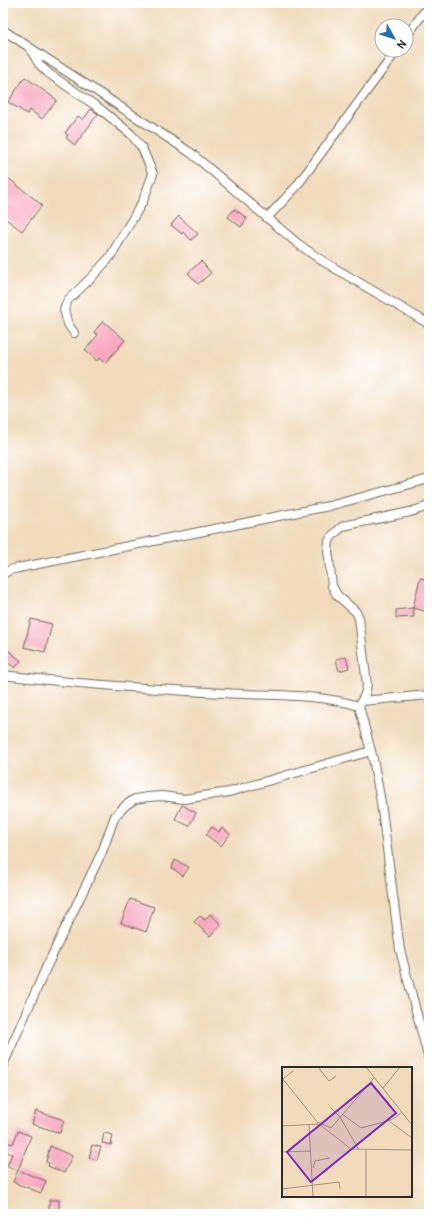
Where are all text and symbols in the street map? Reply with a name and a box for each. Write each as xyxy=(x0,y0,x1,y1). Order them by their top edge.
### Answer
north arrow xyxy=(374,18,414,58)
text: N xyxy=(394,37,409,51)
inset map xyxy=(282,1067,412,1197)

